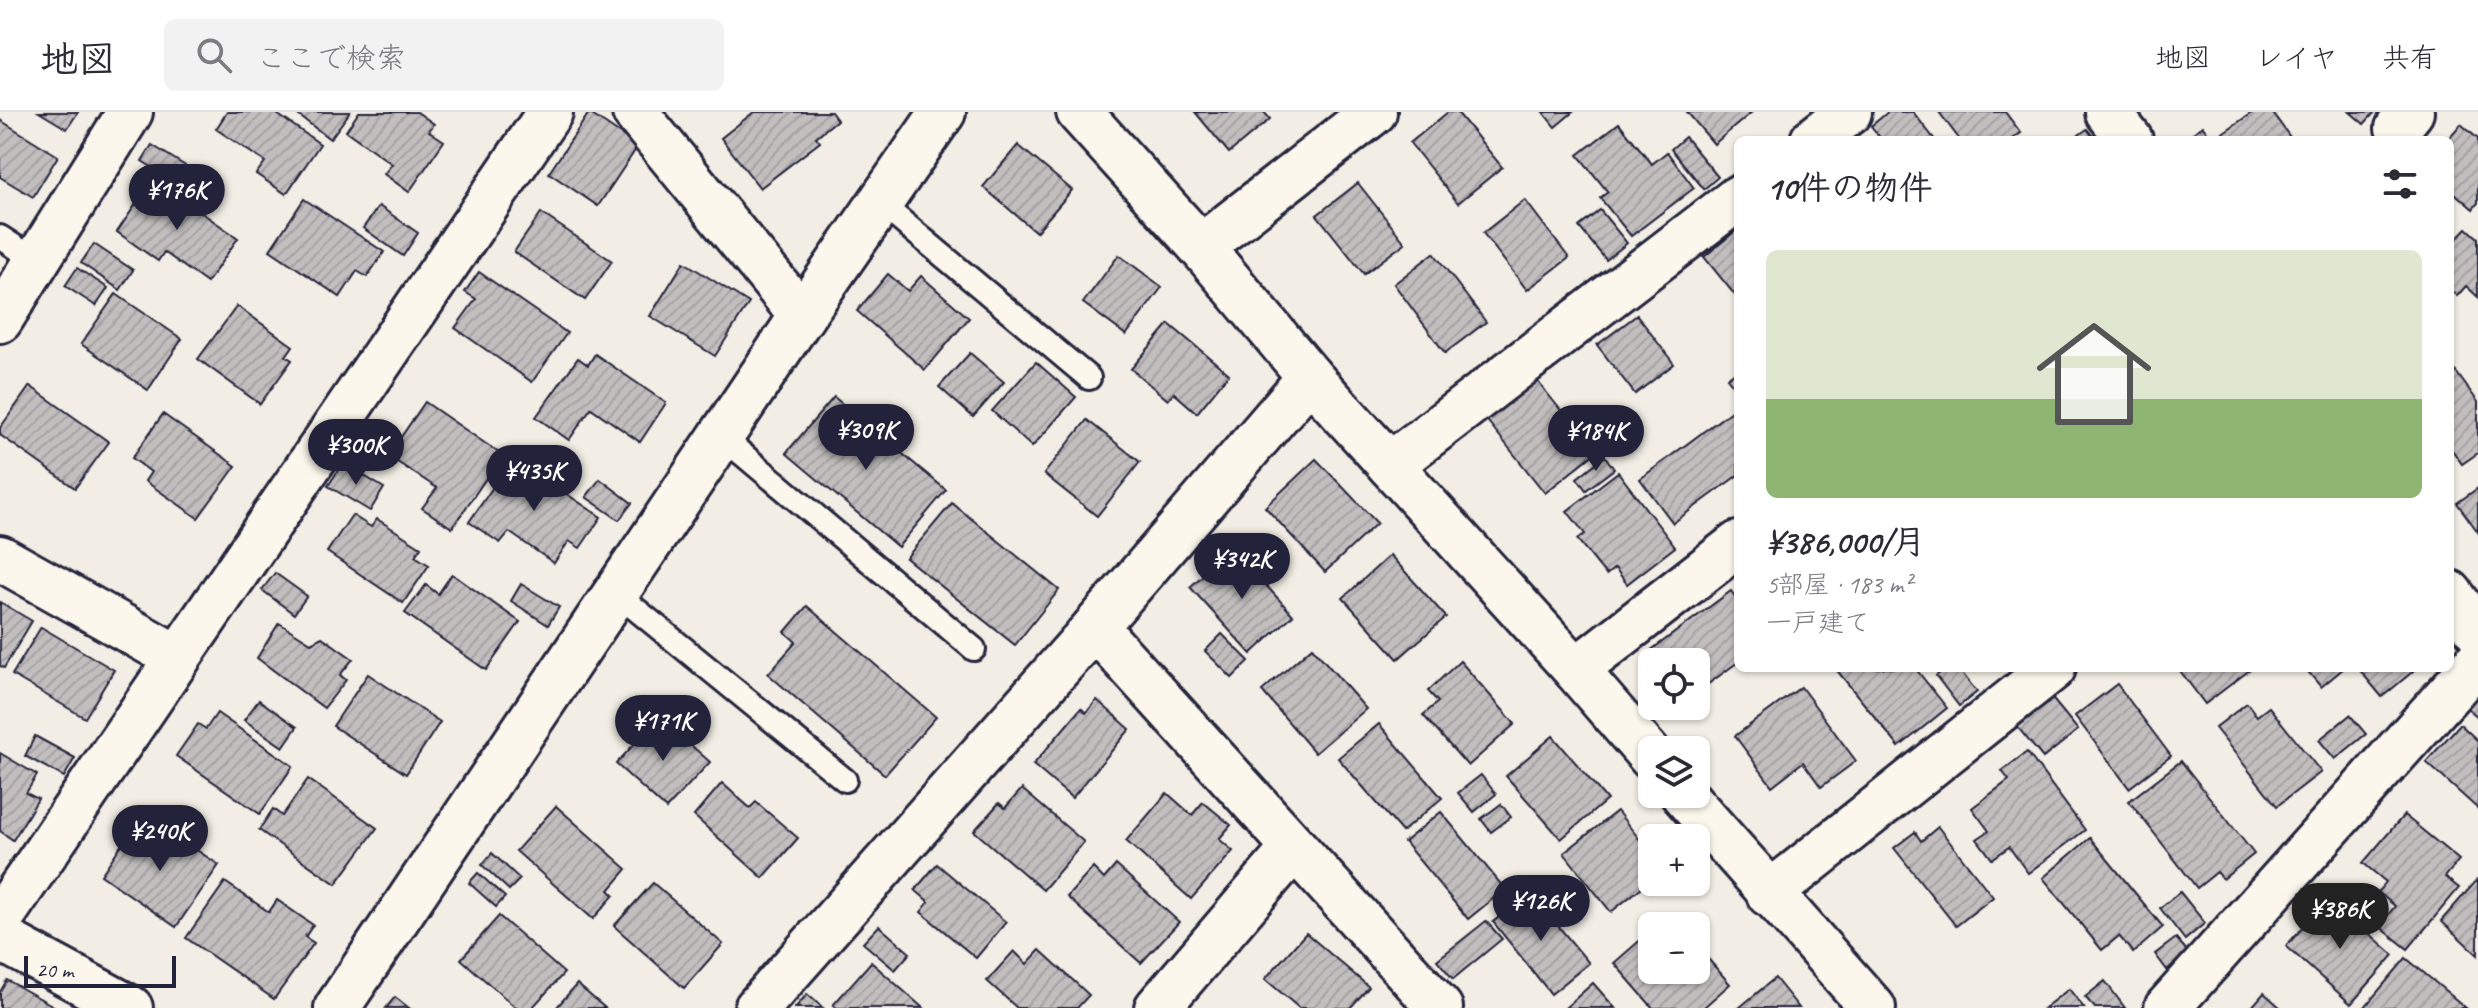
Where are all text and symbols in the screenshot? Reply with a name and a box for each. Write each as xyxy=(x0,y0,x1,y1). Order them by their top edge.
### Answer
search box xyxy=(164,19,724,91)
icon: search xyxy=(192,33,236,77)
text: 地図 xyxy=(40,36,116,83)
text: ここで検索 xyxy=(256,39,406,77)
text: 地図 xyxy=(2155,40,2211,75)
text: レイヤ xyxy=(2255,40,2338,75)
text: 共有 xyxy=(2382,40,2438,75)
icon: filters xyxy=(2378,162,2422,206)
pin: ¥176K xyxy=(121,164,233,232)
text: 10件の物件 xyxy=(1766,166,1933,209)
text: ¥176K xyxy=(147,173,207,206)
icon: home xyxy=(2022,302,2166,446)
pin: ¥309K xyxy=(810,404,922,472)
pin: ¥184K xyxy=(1540,405,1652,473)
text: ¥309K xyxy=(836,413,896,446)
text: ¥184K xyxy=(1566,414,1626,447)
pin: ¥300K xyxy=(300,419,412,487)
text: ¥300K xyxy=(326,428,386,461)
pin: ¥435K xyxy=(478,445,590,513)
text: ¥435K xyxy=(504,454,564,487)
text: ¥386,000/月 xyxy=(1766,520,1926,563)
pin: ¥342K xyxy=(1186,533,1298,601)
text: ¥342K xyxy=(1212,542,1272,575)
text: 5部屋 · 183 m² xyxy=(1766,568,1911,601)
text: 一戸建て xyxy=(1766,606,1870,639)
map controls xyxy=(1638,648,1710,984)
button: locate xyxy=(1638,648,1710,720)
pin: ¥171K xyxy=(607,695,719,763)
text: ¥171K xyxy=(633,704,693,737)
button: layers xyxy=(1638,736,1710,808)
pin: ¥240K xyxy=(104,805,216,873)
text: ¥240K xyxy=(130,814,190,847)
button: + xyxy=(1638,824,1710,896)
pin: ¥126K xyxy=(1485,875,1597,943)
pin: ¥386K xyxy=(2284,883,2396,951)
text: ¥126K xyxy=(1511,884,1571,917)
text: ¥386K xyxy=(2310,892,2370,925)
button: − xyxy=(1638,912,1710,984)
scale bar xyxy=(24,952,176,988)
text: 20 m xyxy=(36,956,73,984)

